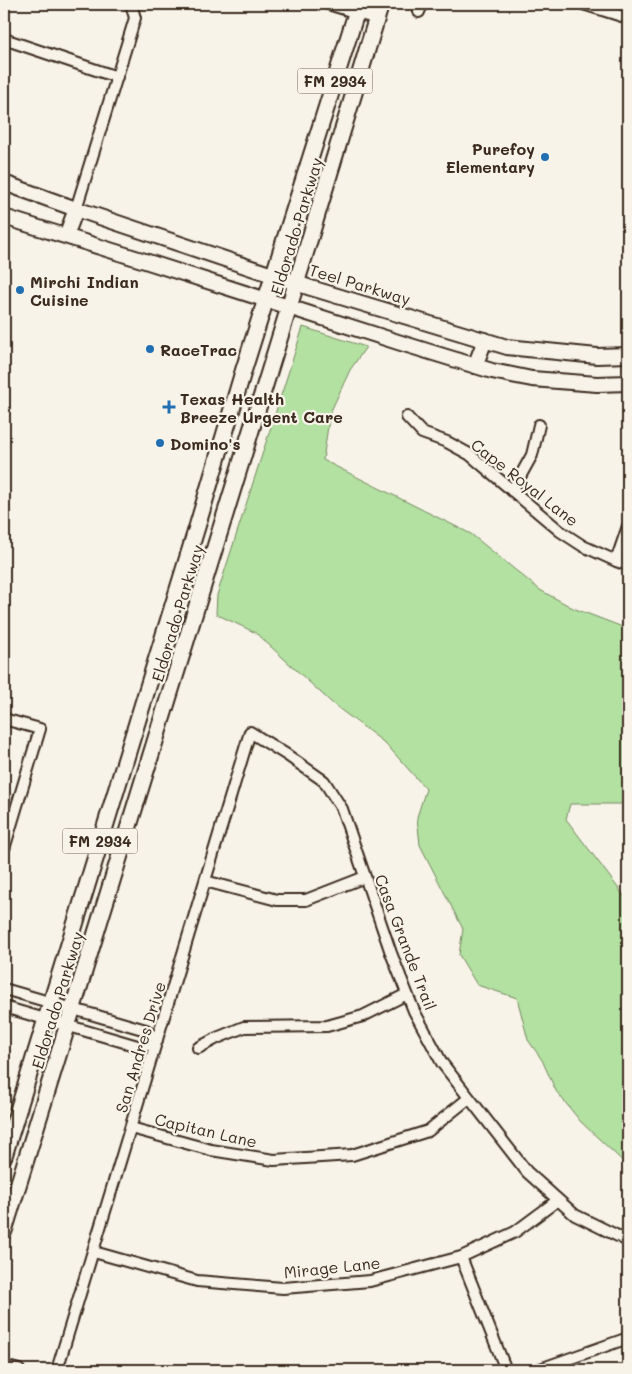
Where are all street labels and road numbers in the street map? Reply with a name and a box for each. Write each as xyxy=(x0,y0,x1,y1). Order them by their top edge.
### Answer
road number: FM 2934 xyxy=(298,68,372,94)
street label: Eldorado Parkway xyxy=(265,155,327,297)
street label: Teel Parkway xyxy=(307,259,413,309)
street label: Cape Royal Lane xyxy=(467,434,583,530)
street label: Eldorado Parkway xyxy=(146,542,208,684)
road number: FM 2934 xyxy=(62,828,138,854)
street label: Casa Grande Trail xyxy=(370,871,442,1013)
street label: Eldorado Parkway xyxy=(26,929,88,1071)
street label: San Andres Drive xyxy=(110,979,170,1115)
street label: Capitan Lane xyxy=(153,1108,259,1152)
street label: Mirage Lane xyxy=(283,1251,381,1283)

